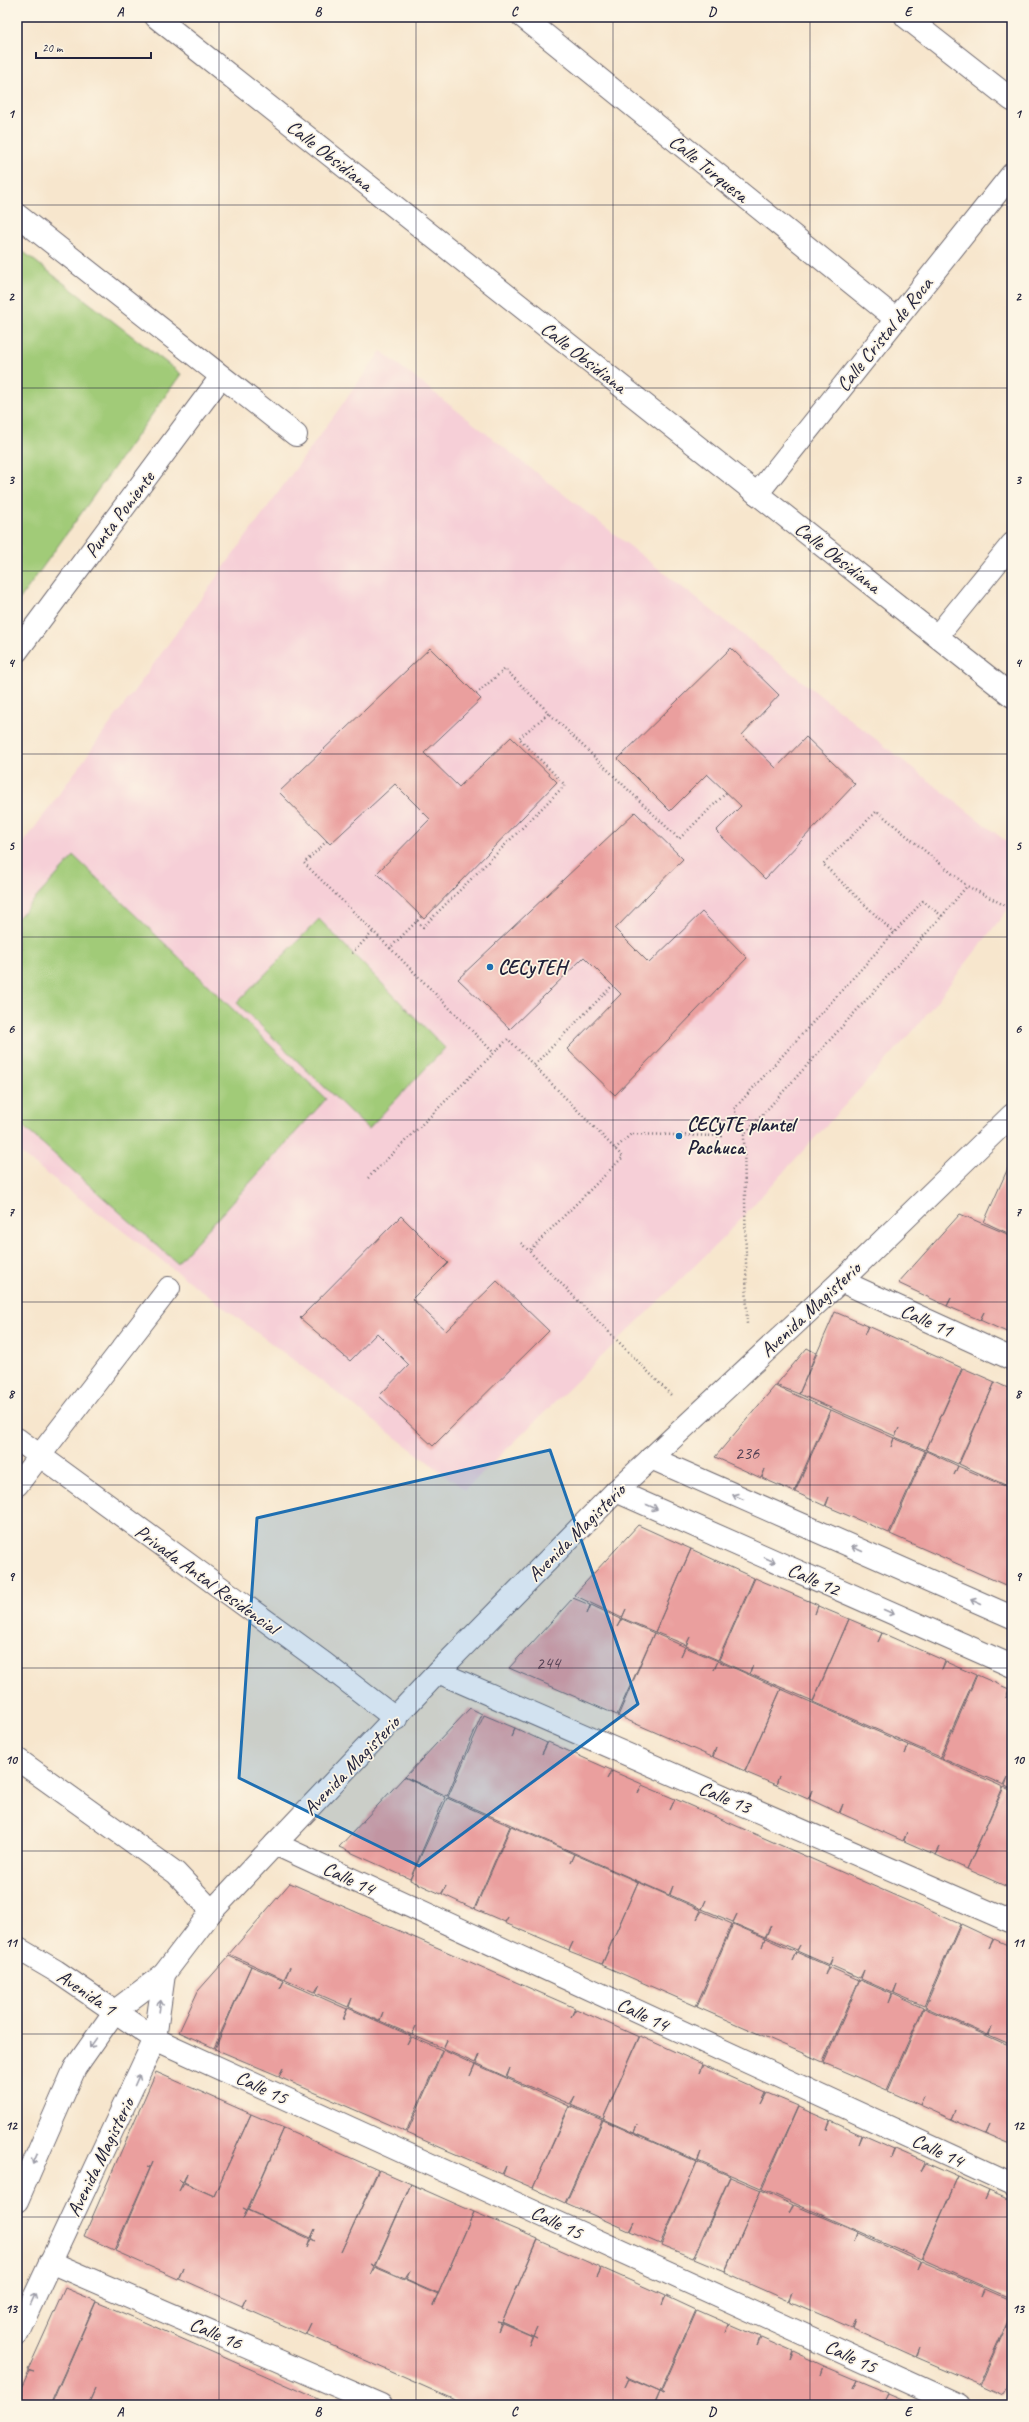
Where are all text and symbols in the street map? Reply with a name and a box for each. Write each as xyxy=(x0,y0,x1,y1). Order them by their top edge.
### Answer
text: A xyxy=(117,4,125,20)
text: B xyxy=(315,4,323,20)
text: C xyxy=(511,4,519,20)
text: D xyxy=(708,4,717,20)
text: E xyxy=(905,4,914,20)
scale bar xyxy=(36,34,151,60)
text: 20 m xyxy=(42,40,64,56)
text: 1 xyxy=(8,106,16,122)
text: 1 xyxy=(1015,106,1023,122)
street label: Calle Obsidiana xyxy=(282,114,379,198)
street label: Calle Turquesa xyxy=(664,129,755,209)
street label: Calle Cristal de Roca xyxy=(831,271,939,397)
text: 2 xyxy=(8,289,15,305)
text: 2 xyxy=(1015,289,1022,305)
street label: Calle Obsidiana xyxy=(536,316,633,400)
street label: Punta Poniente xyxy=(79,465,161,563)
text: 3 xyxy=(8,472,15,488)
text: 3 xyxy=(1015,472,1022,488)
street label: Calle Obsidiana xyxy=(790,516,887,600)
text: 4 xyxy=(8,655,16,671)
text: 4 xyxy=(1015,655,1023,671)
text: 5 xyxy=(8,838,15,854)
text: 5 xyxy=(1015,838,1022,854)
place label: CECyTEH xyxy=(498,955,570,980)
marker: CECyTEH xyxy=(485,962,495,972)
text: 6 xyxy=(8,1021,15,1037)
text: 6 xyxy=(1015,1021,1022,1037)
place label: CECyTE plantel Pachuca xyxy=(687,1112,798,1160)
marker: CECyTE plantel Pachuca xyxy=(674,1131,684,1141)
text: 7 xyxy=(8,1204,15,1220)
text: 7 xyxy=(1015,1204,1022,1220)
street label: Avenida Magisterio xyxy=(755,1255,867,1362)
street label: Calle 11 xyxy=(897,1298,958,1343)
text: 8 xyxy=(8,1386,16,1402)
text: 8 xyxy=(1015,1386,1023,1402)
house number: 236 xyxy=(735,1442,760,1464)
street label: Avenida Magisterio xyxy=(522,1477,632,1587)
one-way arrow xyxy=(733,1493,745,1500)
one-way arrow xyxy=(645,1504,657,1511)
street label: Privada Antal Residencial xyxy=(130,1519,286,1642)
one-way arrow xyxy=(852,1545,864,1552)
one-way arrow xyxy=(764,1556,776,1564)
street label: Calle 12 xyxy=(784,1557,846,1603)
text: 9 xyxy=(8,1569,15,1585)
text: 9 xyxy=(1015,1569,1022,1585)
one-way arrow xyxy=(971,1597,983,1605)
one-way arrow xyxy=(883,1609,895,1616)
house number: 244 xyxy=(536,1652,562,1674)
street label: Avenida Magisterio xyxy=(298,1709,406,1820)
text: 10 xyxy=(5,1752,18,1768)
text: 10 xyxy=(1012,1752,1025,1768)
street label: Calle 13 xyxy=(695,1775,757,1820)
street label: Calle 14 xyxy=(319,1856,380,1902)
text: 11 xyxy=(5,1935,19,1951)
text: 11 xyxy=(1012,1935,1026,1951)
street label: Avenida 1 xyxy=(52,1964,122,2022)
street label: Calle 14 xyxy=(613,1992,674,2038)
one-way arrow xyxy=(156,2000,164,2013)
one-way arrow xyxy=(89,2037,97,2048)
street label: Calle 15 xyxy=(232,2065,293,2111)
one-way arrow xyxy=(133,2074,141,2086)
street label: Avenida Magisterio xyxy=(61,2092,141,2221)
text: 12 xyxy=(5,2118,18,2134)
text: 12 xyxy=(1012,2118,1025,2134)
street label: Calle 14 xyxy=(908,2128,969,2174)
one-way arrow xyxy=(31,2153,38,2165)
street label: Calle 15 xyxy=(527,2200,588,2246)
one-way arrow xyxy=(30,2293,37,2305)
text: 13 xyxy=(5,2301,18,2317)
text: 13 xyxy=(1012,2301,1025,2317)
street label: Calle 16 xyxy=(186,2311,247,2356)
street label: Calle 15 xyxy=(821,2334,882,2380)
text: A xyxy=(117,2404,125,2420)
text: B xyxy=(315,2404,323,2420)
text: C xyxy=(511,2404,519,2420)
text: D xyxy=(708,2404,717,2420)
text: E xyxy=(905,2404,914,2420)

